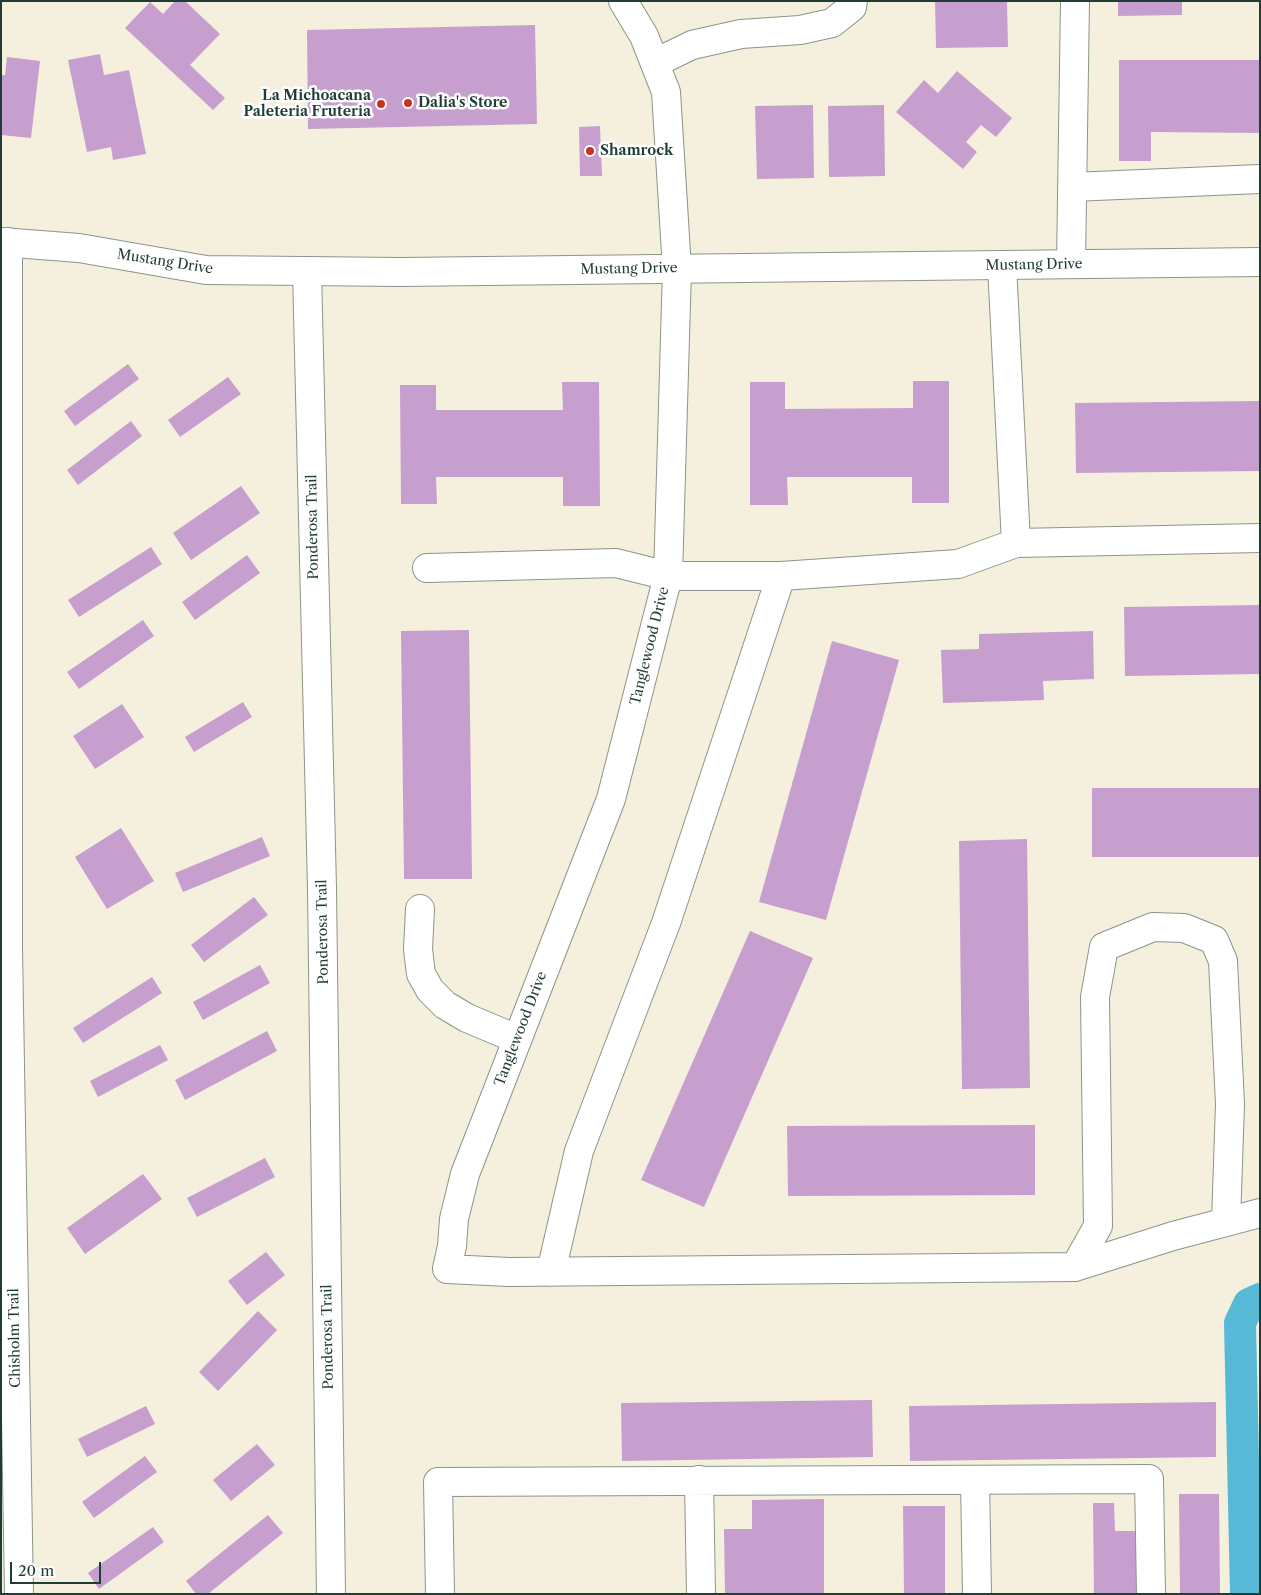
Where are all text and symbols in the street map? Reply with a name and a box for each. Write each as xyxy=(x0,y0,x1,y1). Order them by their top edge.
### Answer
place label: La Michoacana Paleteria Fruteria xyxy=(243,88,371,120)
place label: Dalia's Store xyxy=(418,95,507,111)
marker: Dalia's Store xyxy=(402,97,414,109)
marker: La Michoacana Paleteria Fruteria xyxy=(375,98,387,110)
place label: Shamrock xyxy=(600,143,673,159)
marker: Shamrock xyxy=(584,145,596,157)
street label: Mustang Drive xyxy=(116,246,214,278)
street label: Mustang Drive xyxy=(985,256,1083,274)
street label: Mustang Drive xyxy=(580,260,678,278)
street label: Ponderosa Trail xyxy=(304,474,322,580)
street label: Tanglewood Drive xyxy=(627,585,673,707)
street label: Ponderosa Trail xyxy=(314,879,332,985)
street label: Tanglewood Drive xyxy=(491,969,551,1089)
street label: Ponderosa Trail xyxy=(319,1284,337,1390)
street label: Chisholm Trail xyxy=(6,1288,24,1388)
scale bar xyxy=(12,1552,104,1584)
text: 20 m xyxy=(18,1561,54,1580)

